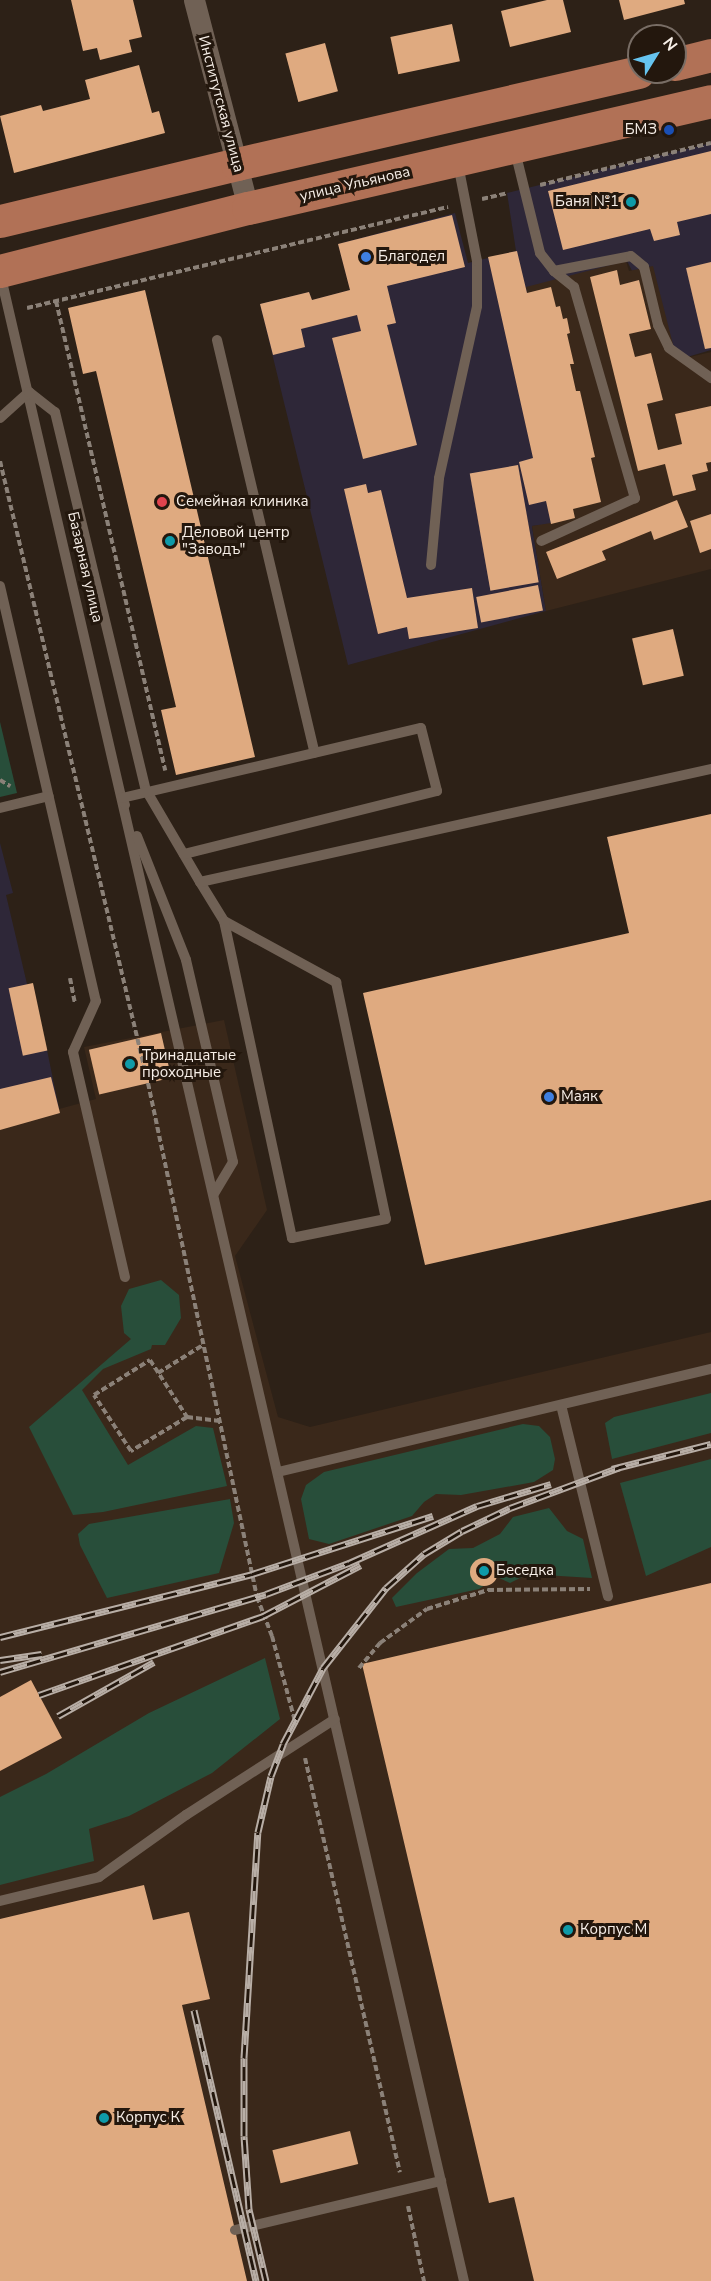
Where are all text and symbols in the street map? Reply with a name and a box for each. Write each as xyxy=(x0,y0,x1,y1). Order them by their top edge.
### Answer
north arrow xyxy=(627,24,687,84)
text: N xyxy=(657,33,682,56)
street label: Институтская улица xyxy=(194,34,248,174)
place label: БМЗ xyxy=(625,121,657,139)
marker: БМЗ xyxy=(662,123,676,137)
street label: улица Ульянова xyxy=(298,163,412,205)
place label: Баня №1 xyxy=(555,193,619,211)
marker: Баня №1 xyxy=(624,195,638,209)
place label: Благодел xyxy=(378,248,445,266)
marker: Благодел xyxy=(359,250,373,264)
marker: Семейная клиника xyxy=(153,493,171,511)
place label: Семейная клиника xyxy=(176,493,308,511)
street label: Базарная улица xyxy=(64,510,106,624)
place label: Деловой центр "Заводъ" xyxy=(182,523,290,558)
marker: Деловой центр "Заводъ" xyxy=(163,534,177,548)
place label: Тринадцатые проходные xyxy=(142,1046,236,1081)
marker: Тринадцатые проходные xyxy=(123,1057,137,1071)
place label: Маяк xyxy=(561,1088,598,1106)
marker: Маяк xyxy=(542,1090,556,1104)
place label: Беседка xyxy=(496,1562,554,1580)
marker: Беседка xyxy=(477,1564,491,1578)
place label: Корпус М xyxy=(580,1921,647,1939)
marker: Корпус М xyxy=(561,1923,575,1937)
place label: Корпус К xyxy=(116,2109,180,2127)
marker: Корпус К xyxy=(97,2111,111,2125)

